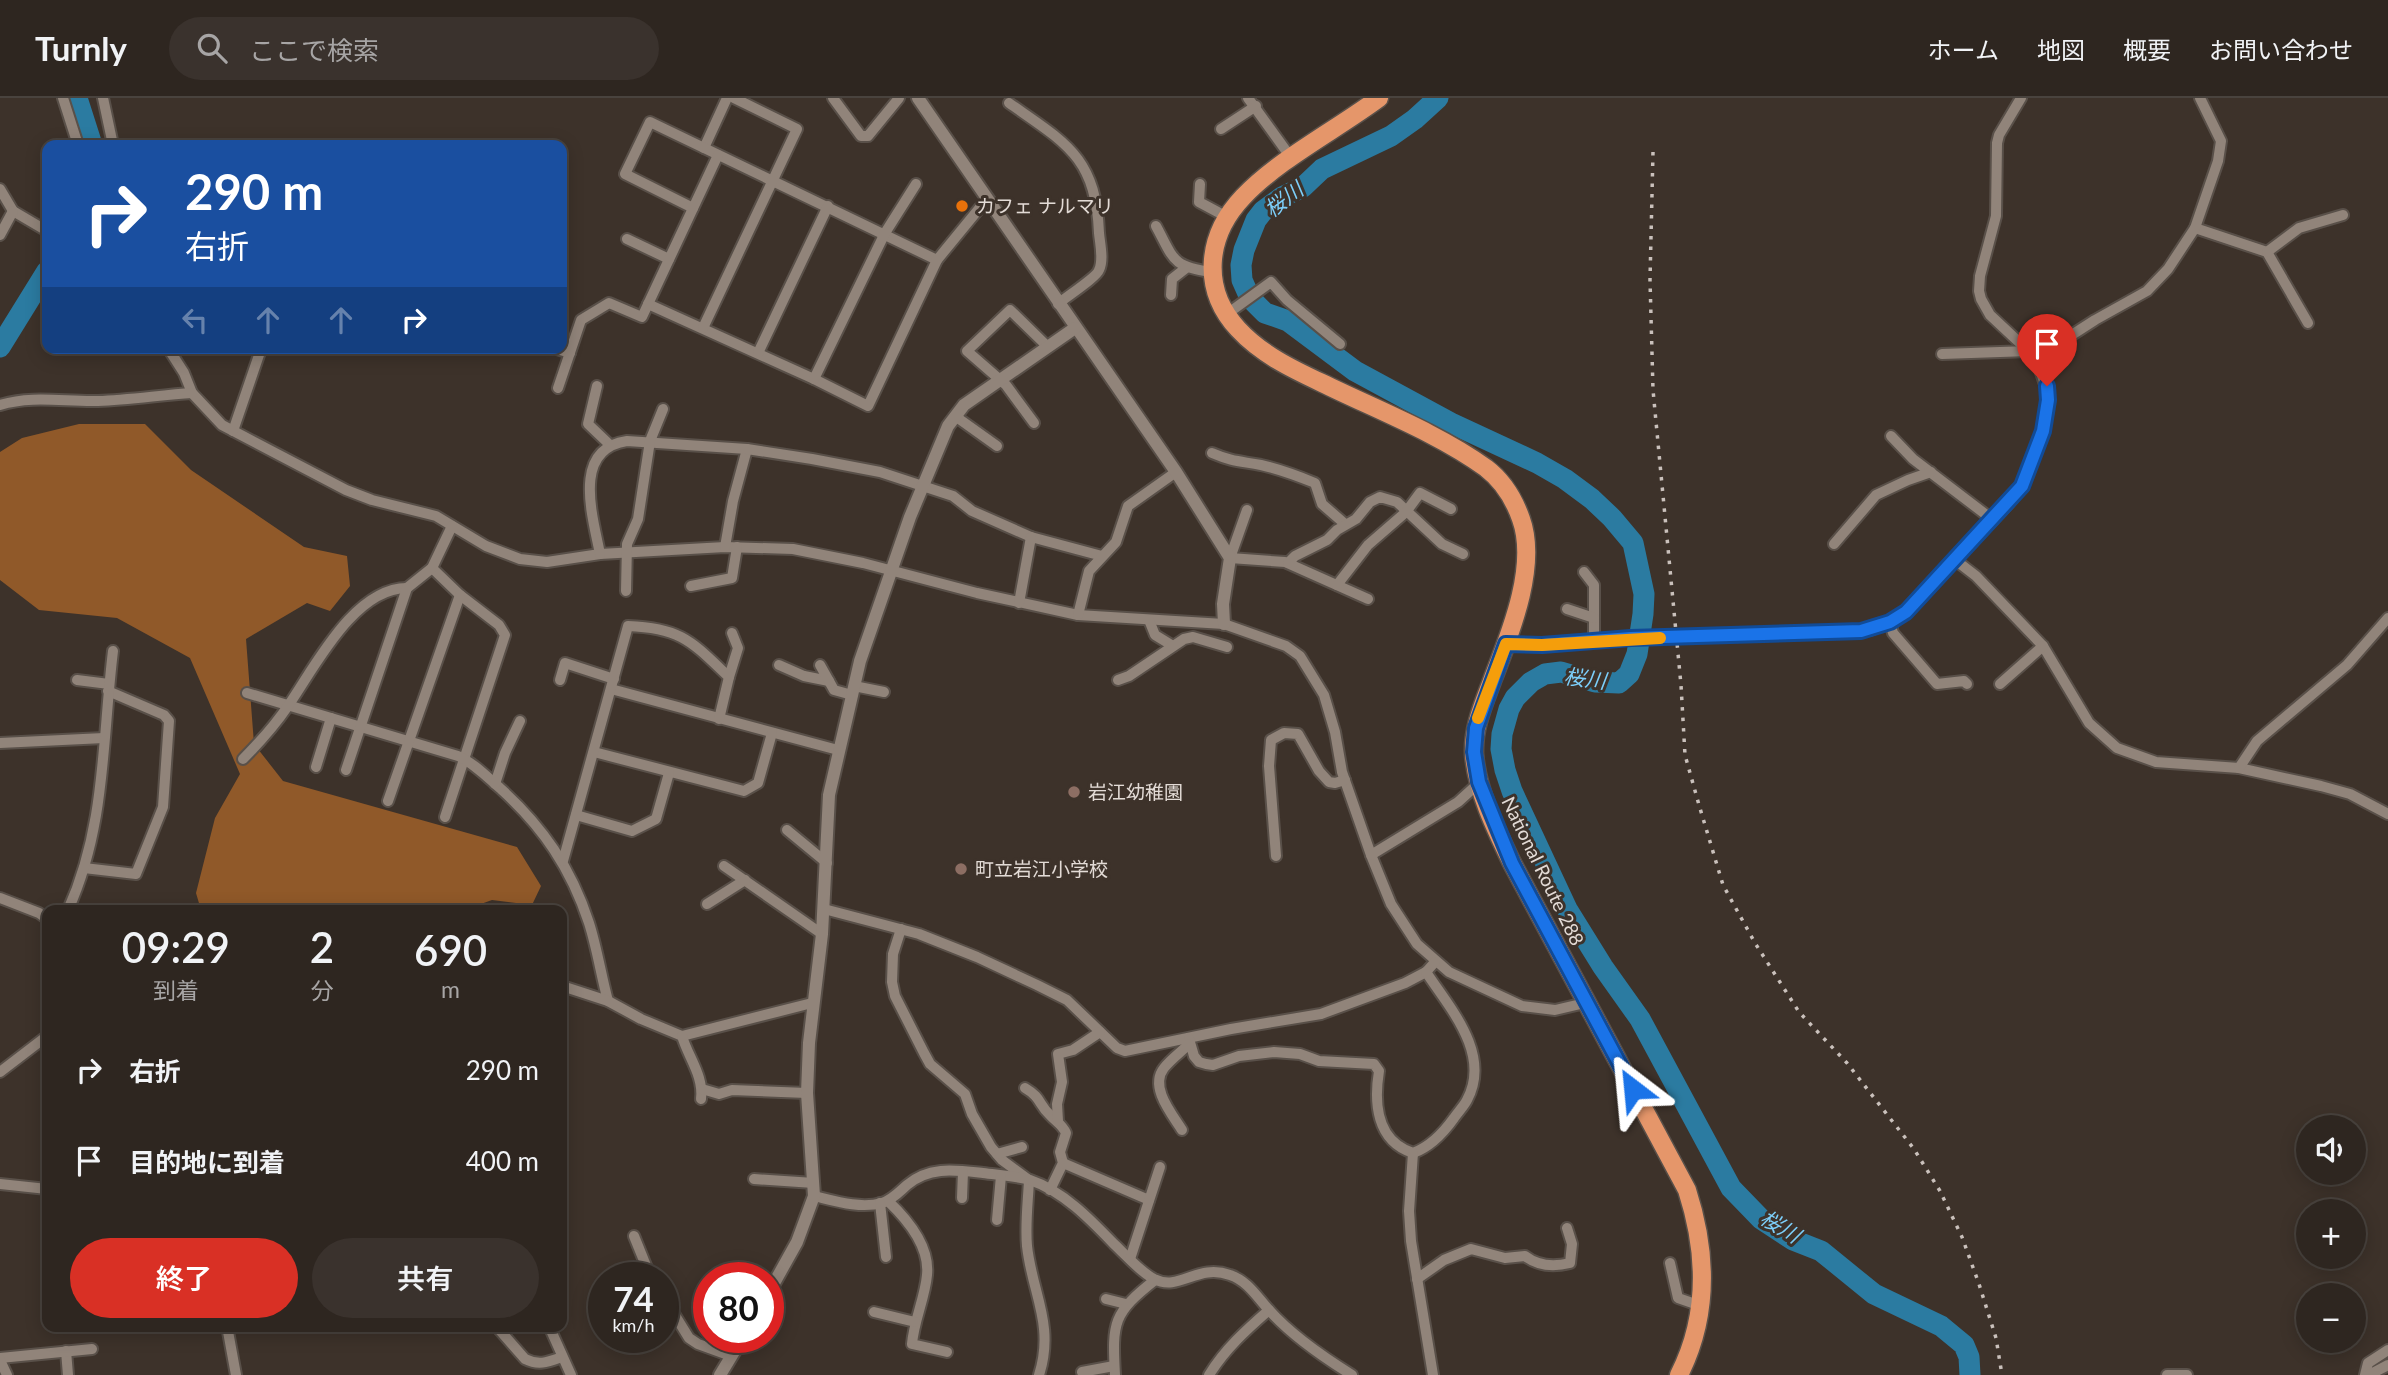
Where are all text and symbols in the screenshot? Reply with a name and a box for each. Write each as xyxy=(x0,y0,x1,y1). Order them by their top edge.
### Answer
search box xyxy=(169,17,659,80)
text: Turnly xyxy=(35,28,127,68)
icon: search xyxy=(193,29,231,67)
text: ここで検索 xyxy=(249,34,379,66)
text: ホーム xyxy=(1928,35,1999,64)
text: 地図 xyxy=(2037,35,2085,64)
text: 概要 xyxy=(2123,35,2171,64)
text: お問い合わせ xyxy=(2209,35,2353,64)
text: 290 m xyxy=(185,162,323,220)
icon: right xyxy=(70,168,161,259)
water label: 桜川 xyxy=(1259,175,1309,221)
place label: カフェ ナルマリ xyxy=(976,194,1114,217)
marker: カフェ ナルマリ xyxy=(954,198,970,214)
text: 右折 xyxy=(185,226,249,265)
icon: left xyxy=(176,301,214,339)
icon: ahead xyxy=(249,301,287,339)
icon: ahead xyxy=(322,301,360,339)
icon: right xyxy=(395,301,433,339)
pin xyxy=(2017,314,2077,386)
icon: arrive xyxy=(2028,325,2066,363)
water label: 桜川 xyxy=(1563,663,1610,693)
place label: 岩江幼稚園 xyxy=(1088,780,1183,803)
marker: 岩江幼稚園 xyxy=(1066,784,1082,800)
street label: National Route 288 xyxy=(1497,793,1589,949)
place label: 町立岩江小学校 xyxy=(975,857,1108,880)
marker: 町立岩江小学校 xyxy=(953,861,969,877)
text: 09:29 xyxy=(122,922,230,972)
text: 2 xyxy=(310,922,334,972)
text: 690 xyxy=(414,925,487,975)
text: m xyxy=(441,975,460,1003)
text: 到着 xyxy=(153,976,199,1004)
text: 分 xyxy=(310,976,333,1004)
icon: right xyxy=(70,1051,108,1089)
position arrow xyxy=(1596,1052,1670,1126)
text: 290 m xyxy=(466,1054,539,1086)
text: 右折 xyxy=(129,1055,181,1087)
map controls xyxy=(2296,1115,2366,1353)
button: sound xyxy=(2296,1115,2366,1185)
icon: arrive xyxy=(70,1142,108,1180)
text: 400 m xyxy=(466,1145,539,1177)
text: 目的地に到着 xyxy=(129,1146,285,1178)
button: + xyxy=(2296,1199,2366,1269)
water label: 桜川 xyxy=(1756,1204,1807,1248)
button: 終了 xyxy=(70,1238,298,1318)
button: 共有 xyxy=(312,1238,539,1318)
speed limit sign: 80 xyxy=(693,1262,784,1353)
text: 74 xyxy=(613,1277,654,1319)
button: − xyxy=(2296,1283,2366,1353)
text: km/h xyxy=(612,1314,655,1336)

